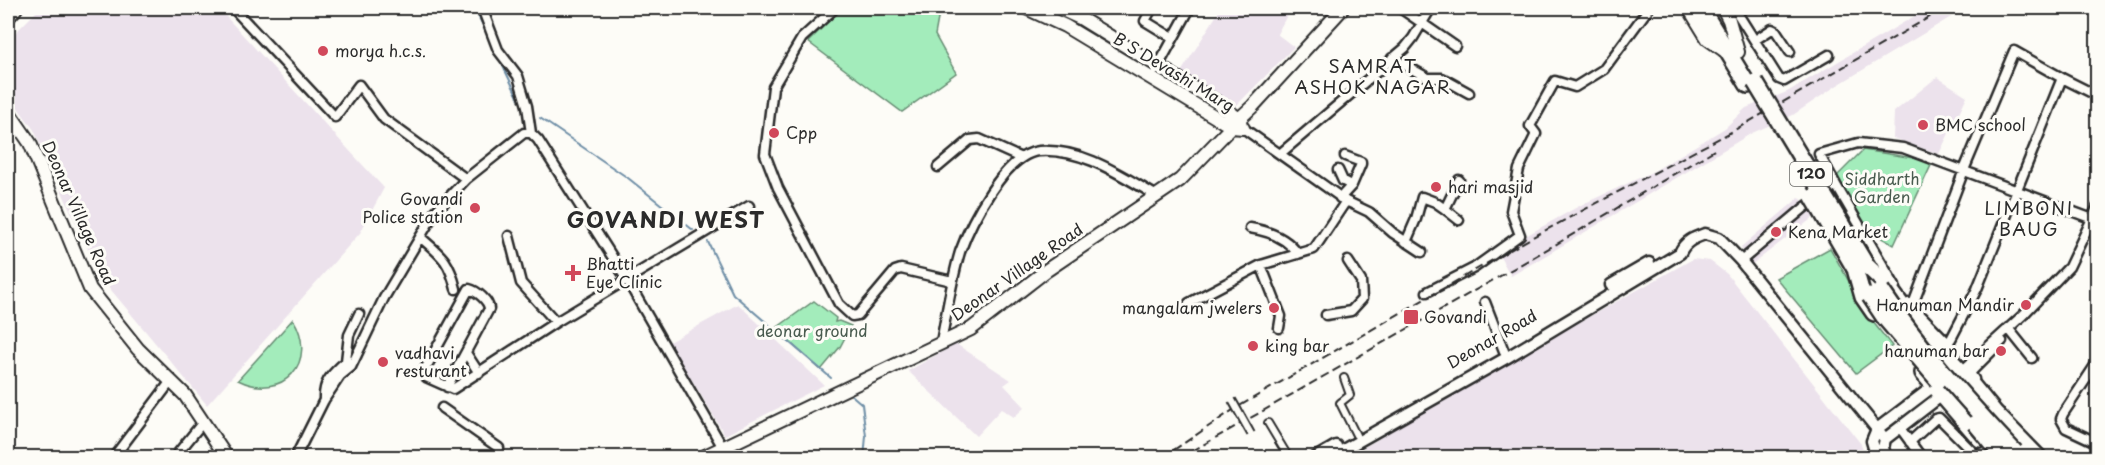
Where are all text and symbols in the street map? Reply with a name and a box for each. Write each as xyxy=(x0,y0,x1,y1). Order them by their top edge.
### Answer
street label: B S Devashi Marg xyxy=(1110,26,1239,117)
place label: morya h.c.s. xyxy=(335,38,426,62)
marker: morya h.c.s. xyxy=(316,44,330,58)
district label: SAMRAT ASHOK NAGAR xyxy=(1295,52,1451,100)
place label: BMC school xyxy=(1935,112,2026,136)
marker: BMC school xyxy=(1916,118,1930,132)
place label: Cpp xyxy=(786,120,817,144)
marker: Cpp xyxy=(767,126,781,140)
street label: Deonar Village Road xyxy=(37,136,123,289)
road number: 120 xyxy=(1790,162,1832,186)
park label: Siddharth Garden xyxy=(1844,166,1920,208)
place label: hari masjid xyxy=(1448,174,1533,198)
marker: hari masjid xyxy=(1429,180,1443,194)
place label: Govandi Police station xyxy=(362,186,463,228)
district label: LIMBONI BAUG xyxy=(1984,194,2074,242)
marker: Govandi Police station xyxy=(468,201,482,215)
district label: GOVANDI WEST xyxy=(566,202,766,235)
street label: Deonar Village Road xyxy=(946,217,1087,326)
place label: Kena Market xyxy=(1788,219,1889,243)
marker: Kena Market xyxy=(1769,225,1783,239)
place label: Bhatti Eye Clinic xyxy=(586,251,662,293)
marker: Bhatti Eye Clinic xyxy=(564,264,582,282)
place label: Hanuman Mandir xyxy=(1876,292,2014,316)
place label: mangalam jwelers xyxy=(1122,295,1262,319)
marker: Hanuman Mandir xyxy=(2019,298,2033,312)
marker: mangalam jwelers xyxy=(1267,301,1281,315)
street label: Deonar Road xyxy=(1442,303,1541,374)
place label: Govandi xyxy=(1424,304,1487,328)
marker: Govandi xyxy=(1402,308,1420,326)
park label: deonar ground xyxy=(756,318,868,342)
place label: king bar xyxy=(1265,333,1330,357)
place label: hanuman bar xyxy=(1884,338,1990,362)
marker: king bar xyxy=(1246,339,1260,353)
place label: vadhavi resturant xyxy=(395,340,467,382)
marker: hanuman bar xyxy=(1994,344,2008,358)
marker: vadhavi resturant xyxy=(376,355,390,369)

